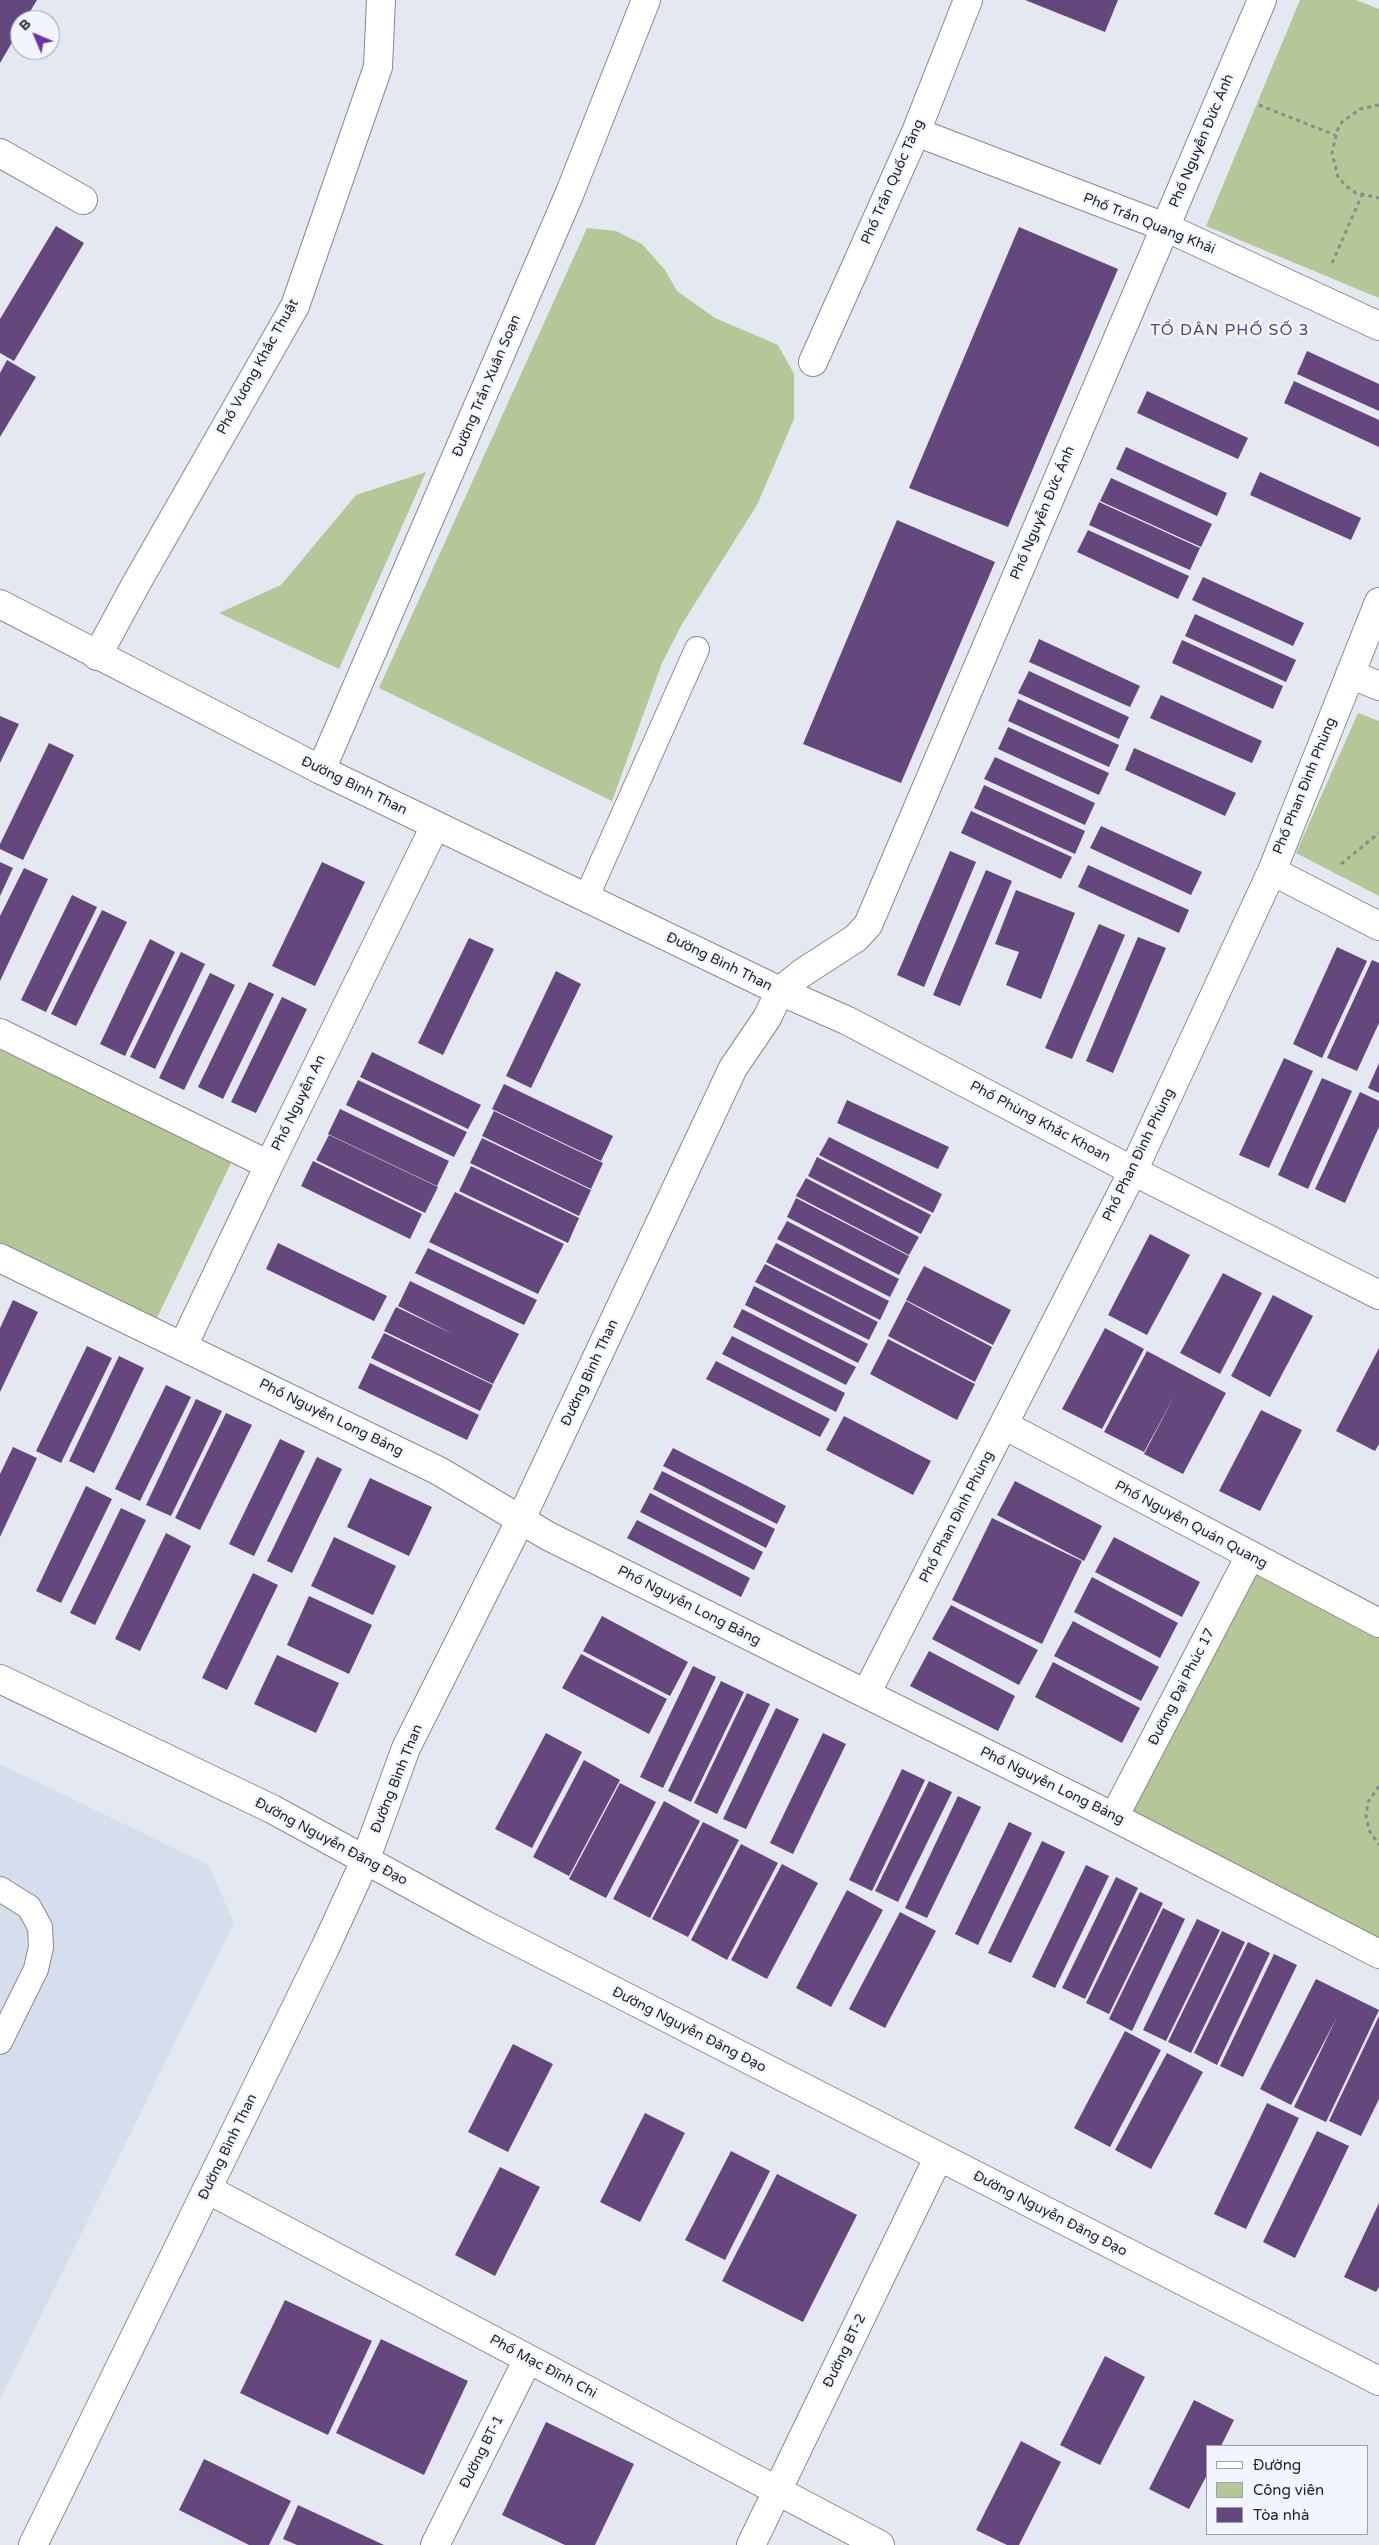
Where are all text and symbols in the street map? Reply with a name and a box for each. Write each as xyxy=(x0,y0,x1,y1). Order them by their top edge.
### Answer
north arrow xyxy=(10,10,60,60)
text: B xyxy=(15,15,34,34)
street label: Phố Nguyễn Đức Ánh xyxy=(1166,72,1238,210)
street label: Phố Trần Quốc Tảng xyxy=(858,117,928,247)
street label: Phố Trần Quang Khải xyxy=(1080,190,1218,258)
street label: Phố Vương Khắc Thuật xyxy=(214,296,302,438)
street label: Đường Trần Xuân Soạn xyxy=(449,312,525,460)
district label: TỔ DÂN PHỐ SỐ 3 xyxy=(1148,321,1312,341)
street label: Phố Nguyễn Đức Ánh xyxy=(1007,444,1079,582)
street label: Phố Phan Đình Phùng xyxy=(1270,715,1340,857)
street label: Đường Bình Than xyxy=(298,753,410,819)
street label: Đường Bình Than xyxy=(663,929,775,995)
street label: Phố Nguyễn An xyxy=(268,1052,330,1154)
street label: Phố Phùng Khắc Khoan xyxy=(967,1078,1113,1166)
street label: Phố Phan Đình Phùng xyxy=(1099,1086,1179,1224)
street label: Đường Bình Than xyxy=(558,1317,622,1429)
street label: Phố Nguyễn Long Bảng xyxy=(256,1376,406,1460)
street label: Phố Phan Đình Phùng xyxy=(916,1448,998,1586)
street label: Phố Nguyễn Quán Quang xyxy=(1112,1478,1270,1572)
street label: Phố Nguyễn Long Bảng xyxy=(615,1563,763,1649)
street label: Đường Đại Phúc 17 xyxy=(1145,1626,1219,1748)
street label: Đường Bình Than xyxy=(368,1722,426,1836)
street label: Phố Nguyễn Long Bảng xyxy=(977,1744,1127,1828)
street label: Đường Nguyễn Đăng Đạo xyxy=(252,1795,410,1889)
street label: Đường Nguyễn Đăng Đạo xyxy=(609,1984,769,2076)
street label: Đường Bình Than xyxy=(195,2091,261,2203)
street label: Đường Nguyễn Đăng Đạo xyxy=(970,2168,1130,2260)
street label: Đường BT-2 xyxy=(820,2311,870,2391)
street label: Phố Mạc Đĩnh Chi xyxy=(487,2332,599,2402)
street label: Đường BT-1 xyxy=(456,2413,508,2491)
legend xyxy=(1206,2445,1369,2535)
text: Đường xyxy=(1253,2456,1301,2474)
text: Công viên xyxy=(1253,2481,1324,2499)
text: Tòa nhà xyxy=(1253,2506,1309,2524)

